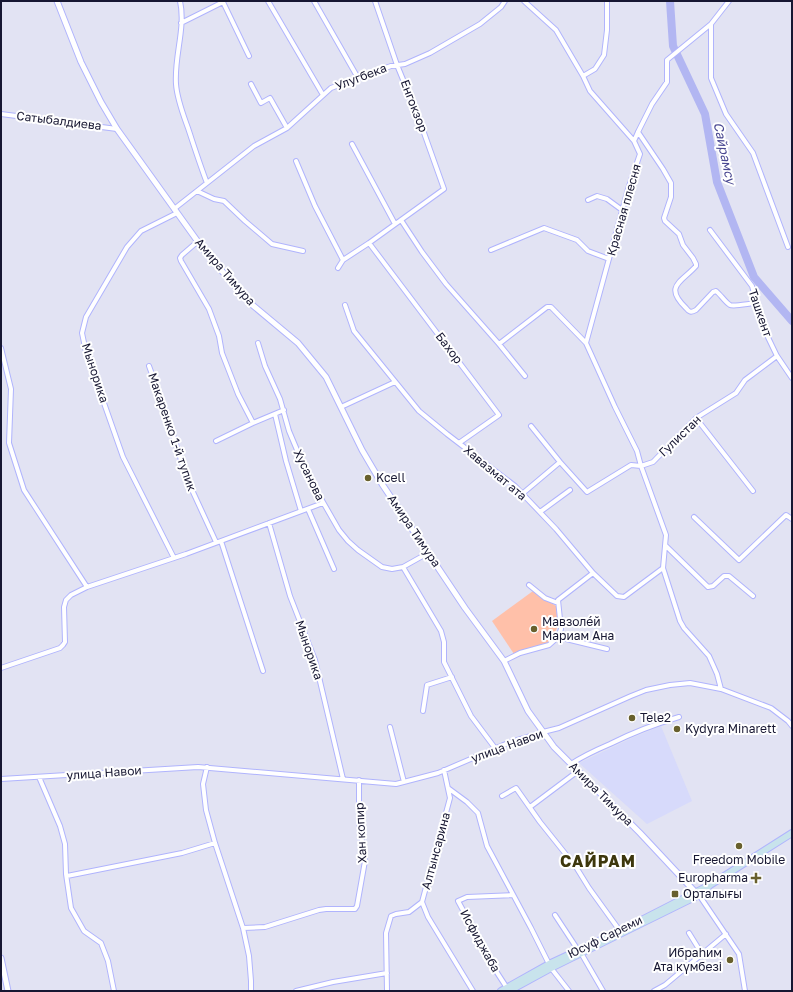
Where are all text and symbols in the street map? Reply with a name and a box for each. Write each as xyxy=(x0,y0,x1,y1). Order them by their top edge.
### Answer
street label: Улугбека xyxy=(333,60,389,93)
street label: Енгокзор xyxy=(398,78,431,134)
street label: Сатыбалдиева xyxy=(16,108,102,133)
water label: Сайрамсу xyxy=(711,121,740,187)
street label: Красная плесня xyxy=(603,162,644,258)
street label: Амира Тимура xyxy=(192,235,259,308)
street label: Ташкент xyxy=(745,287,776,339)
street label: Бахор xyxy=(433,329,466,366)
street label: Мынорика xyxy=(79,341,112,405)
street label: Макаренко 1-й тупик xyxy=(145,371,200,493)
street label: Гулистан xyxy=(655,412,704,459)
street label: Хавазмат ата xyxy=(461,442,530,503)
street label: Хусанова xyxy=(291,447,328,503)
place label: Kcell xyxy=(376,470,405,485)
marker: Kcell xyxy=(363,473,373,483)
street label: Амира Тимура xyxy=(385,492,444,570)
place label: Мавзоле́й Мариам Ана xyxy=(542,614,614,643)
street label: Мынорика xyxy=(292,618,327,682)
marker: Мавзоле́й Мариам Ана xyxy=(529,624,539,634)
place label: Tele2 xyxy=(640,710,671,725)
marker: Tele2 xyxy=(627,713,637,723)
place label: Kydyra Minarett xyxy=(685,721,777,736)
marker: Kydyra Minarett xyxy=(672,724,682,734)
street label: улица Навои xyxy=(469,726,545,765)
street label: Амира Тимура xyxy=(566,759,636,829)
street label: улица Навои xyxy=(66,762,142,783)
street label: Хан копир xyxy=(351,802,370,864)
street label: Алтынсарина xyxy=(418,811,453,891)
marker: Freedom Mobile xyxy=(734,841,744,851)
district label: САЙРАМ xyxy=(560,851,636,871)
place label: Freedom Mobile xyxy=(693,852,785,867)
place label: Europharma xyxy=(678,870,748,885)
marker: Europharma xyxy=(751,873,761,883)
place label: Орталығы xyxy=(683,886,742,901)
marker: Орталығы xyxy=(670,889,680,899)
street label: Исфиджаба xyxy=(457,907,504,975)
street label: Юсуф Сареми xyxy=(565,912,645,961)
place label: Ибраhим Ата күмбезі xyxy=(653,945,722,974)
marker: Ибраhим Ата күмбезі xyxy=(725,955,735,965)

